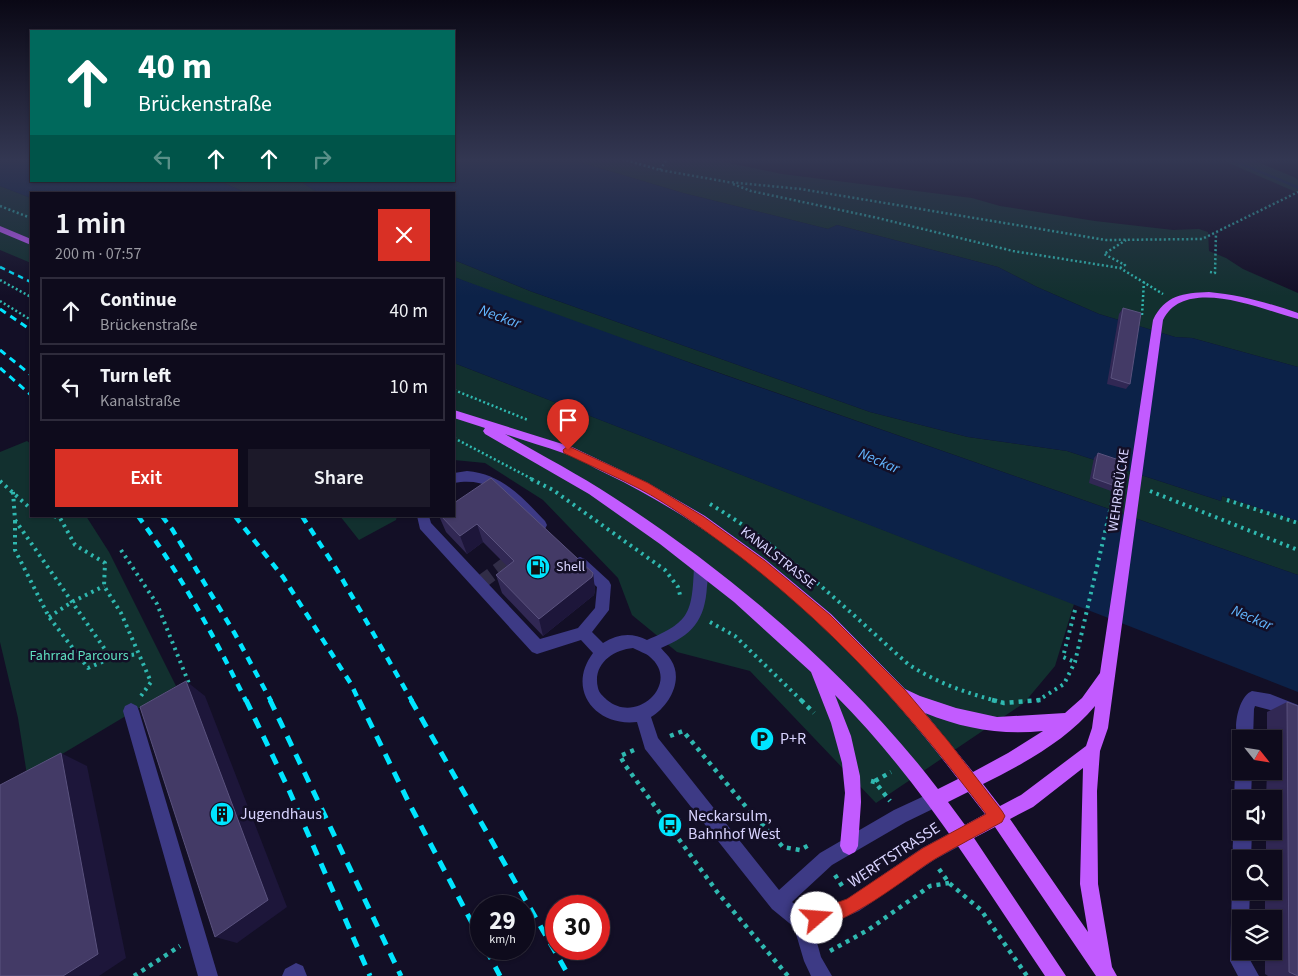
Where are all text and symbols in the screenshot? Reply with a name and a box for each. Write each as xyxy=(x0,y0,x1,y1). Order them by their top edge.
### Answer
text: 40 m xyxy=(138,42,212,92)
icon: ahead xyxy=(55,50,120,115)
text: Brückenstraße xyxy=(138,88,272,120)
icon: left xyxy=(149,145,177,173)
icon: ahead xyxy=(202,145,230,173)
icon: ahead xyxy=(255,145,283,173)
icon: right xyxy=(308,145,336,173)
text: 1 min xyxy=(55,202,126,245)
button: close xyxy=(378,209,430,261)
text: 200 m · 07:57 xyxy=(55,243,142,265)
text: Continue xyxy=(100,287,177,314)
icon: ahead xyxy=(57,297,85,325)
text: 40 m xyxy=(390,298,428,325)
water label: Neckar xyxy=(476,300,525,335)
text: Brückenstraße xyxy=(100,314,197,336)
text: Turn left xyxy=(100,363,171,390)
icon: left xyxy=(57,373,85,401)
text: 10 m xyxy=(390,374,428,401)
text: Kanalstraße xyxy=(100,390,180,412)
pin xyxy=(547,399,589,450)
icon: arrive xyxy=(554,406,582,434)
water label: Neckar xyxy=(855,443,904,479)
street label: WEHRBRÜCKE xyxy=(1103,447,1135,533)
button: Exit xyxy=(55,449,238,507)
button: Share xyxy=(248,449,430,507)
street label: KANALSTRASSE xyxy=(736,522,820,594)
fuel station icon: Shell xyxy=(525,554,551,580)
place label: Shell xyxy=(556,557,586,577)
water label: Neckar xyxy=(1228,600,1277,636)
park label: Fahrrad Parcours xyxy=(29,646,129,666)
parking icon: P+R xyxy=(749,726,775,752)
place label: P+R xyxy=(780,728,806,750)
north arrow xyxy=(1232,730,1282,780)
map controls xyxy=(1232,730,1282,960)
button: sound xyxy=(1232,790,1282,840)
building icon: Jugendhaus xyxy=(209,801,235,827)
place label: Jugendhaus xyxy=(240,803,322,825)
place label: Neckarsulm, Bahnhof West xyxy=(688,805,781,845)
bus stop icon: Neckarsulm, Bahnhof West xyxy=(657,812,683,838)
street label: WERFTSTRASSE xyxy=(844,817,944,893)
button: search xyxy=(1232,850,1282,900)
position arrow xyxy=(790,891,842,943)
speed limit sign: 30 xyxy=(545,895,610,960)
text: 29 xyxy=(489,903,516,939)
button: layers xyxy=(1232,910,1282,960)
text: km/h xyxy=(489,931,516,948)

